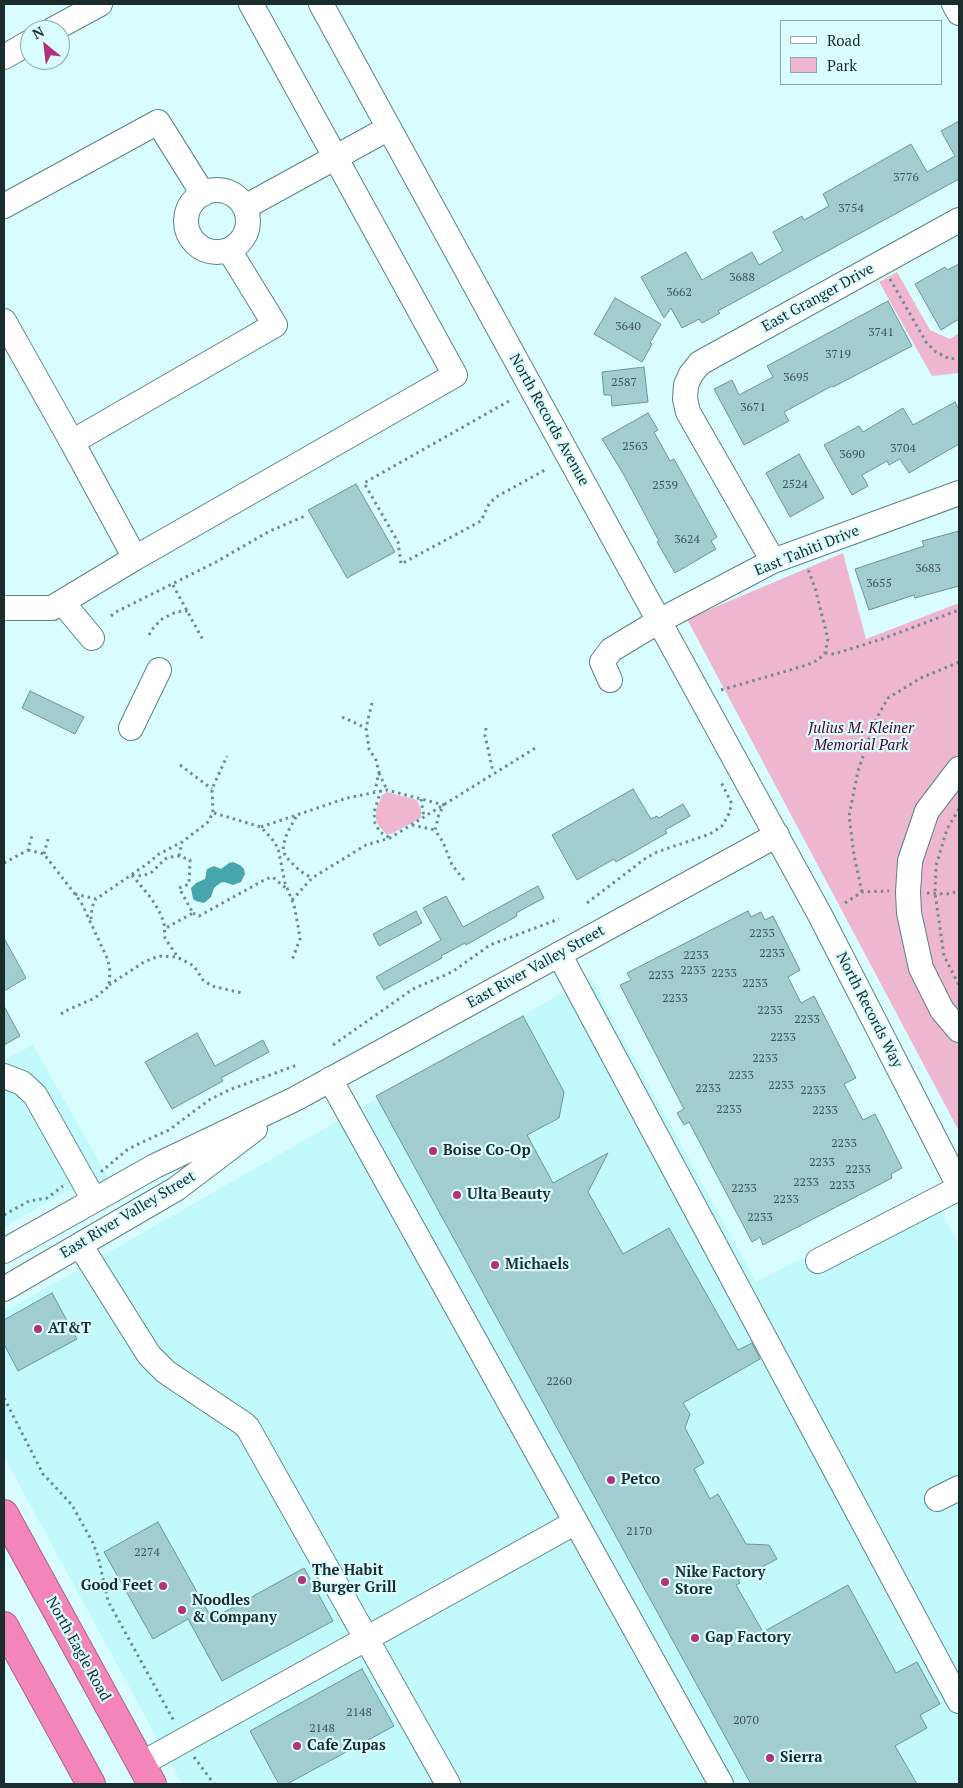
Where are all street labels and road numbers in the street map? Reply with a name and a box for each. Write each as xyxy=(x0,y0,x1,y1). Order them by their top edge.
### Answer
street label: East Granger Drive xyxy=(759,260,877,336)
street label: North Records Avenue xyxy=(505,351,593,489)
street label: East Tahiti Drive xyxy=(752,522,862,580)
street label: East River Valley Street xyxy=(464,922,608,1012)
street label: North Records Way xyxy=(832,949,906,1071)
street label: East River Valley Street xyxy=(57,1167,199,1263)
street label: North Eagle Road xyxy=(42,1594,114,1704)

